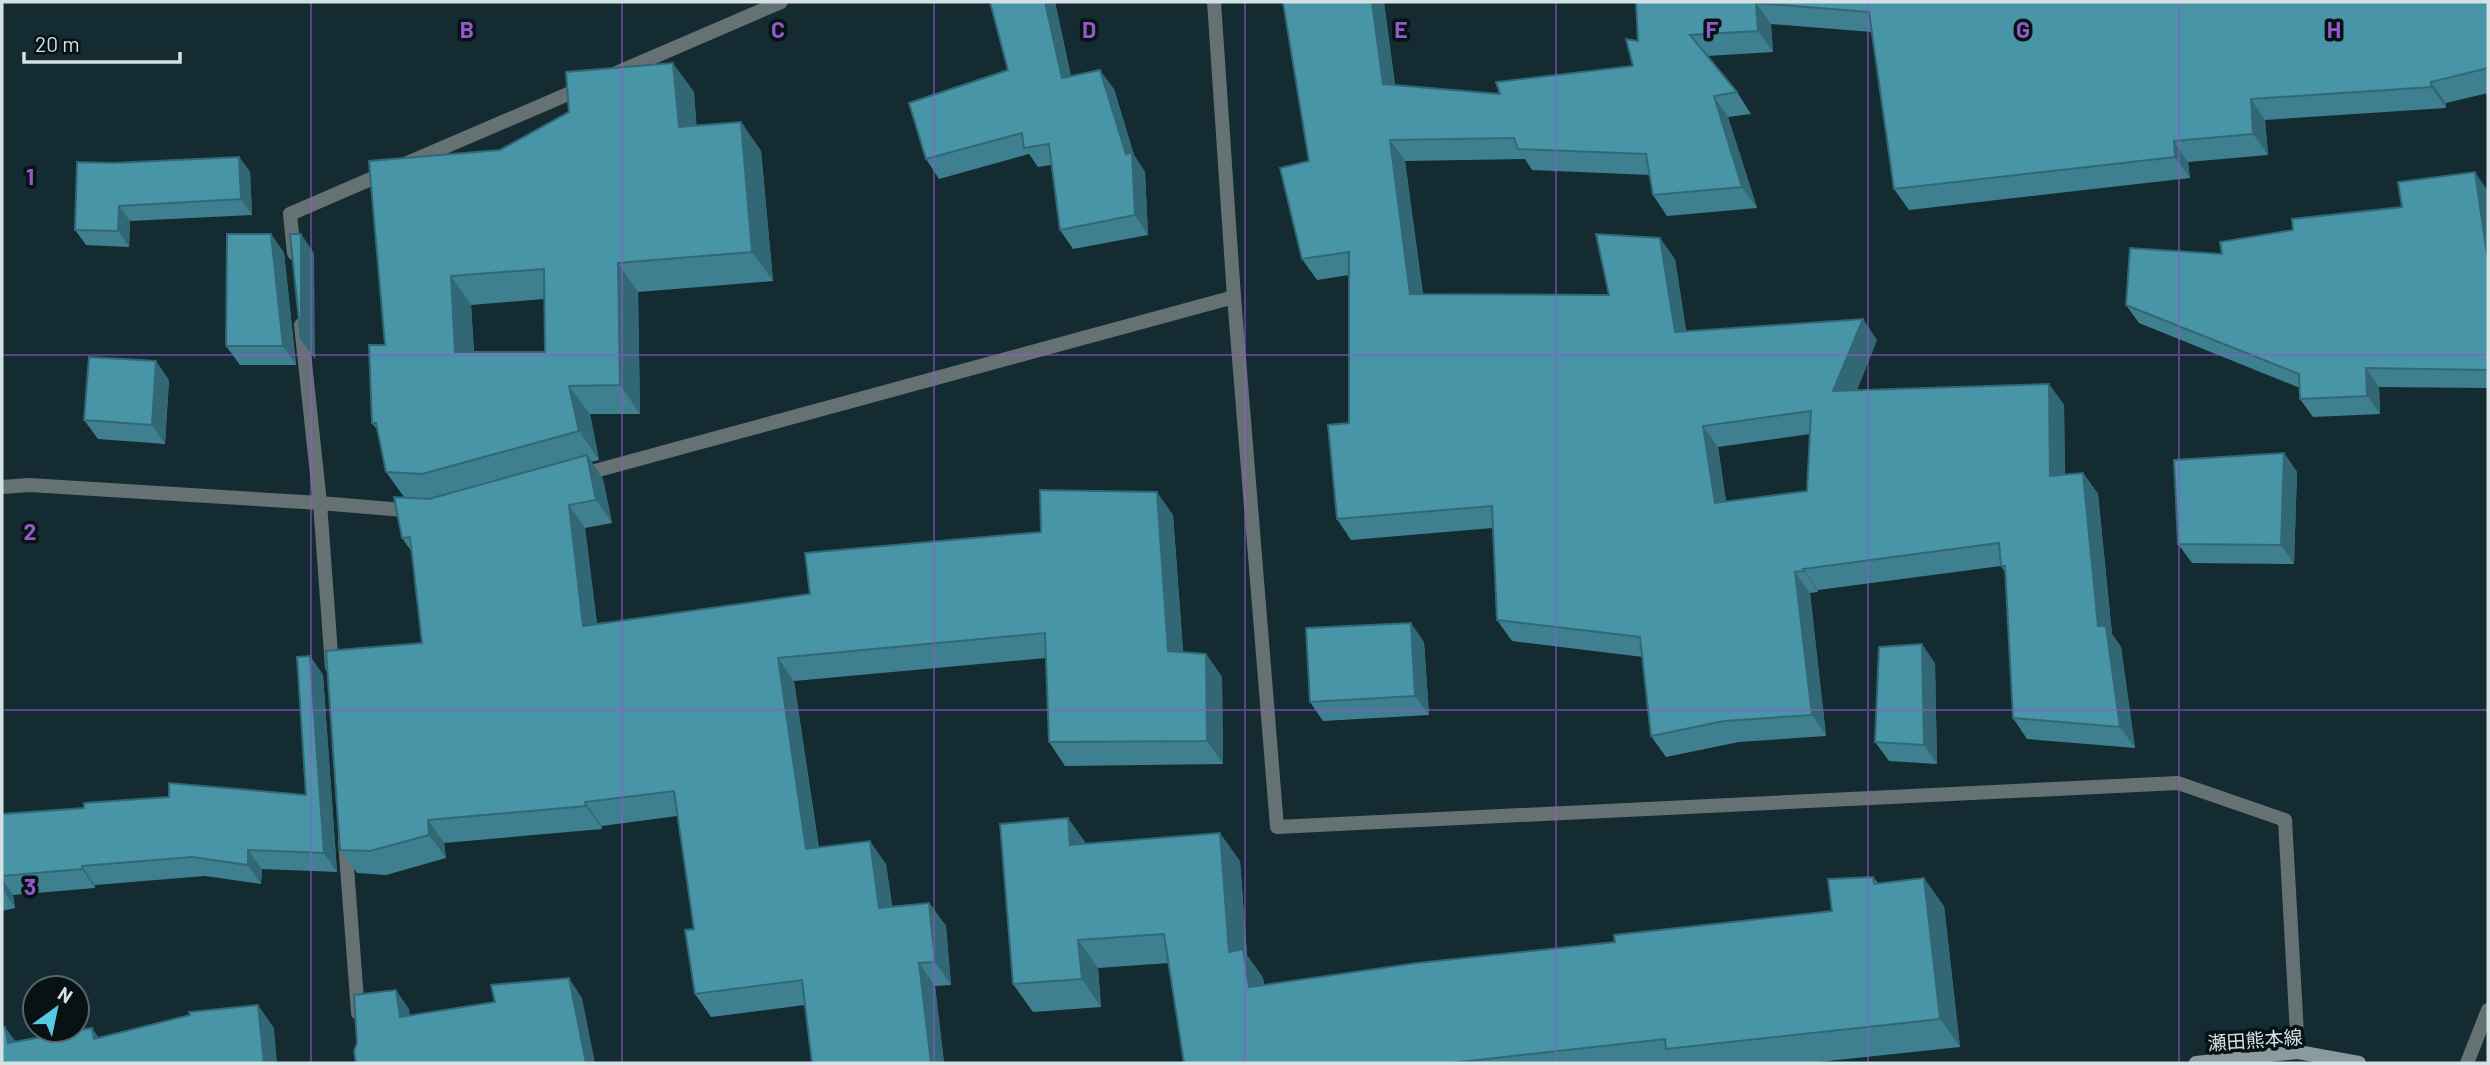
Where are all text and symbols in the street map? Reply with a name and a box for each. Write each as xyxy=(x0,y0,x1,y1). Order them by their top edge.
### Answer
text: B xyxy=(460,15,474,43)
text: C xyxy=(771,15,785,43)
text: D xyxy=(1082,15,1096,43)
text: E xyxy=(1394,15,1408,43)
text: F xyxy=(1706,15,1719,43)
text: G xyxy=(2016,15,2030,43)
text: H xyxy=(2327,15,2341,43)
scale bar xyxy=(24,21,180,65)
text: 20 m xyxy=(35,31,80,56)
text: 1 xyxy=(26,162,34,190)
text: 2 xyxy=(24,517,36,545)
text: 3 xyxy=(24,872,36,900)
north arrow xyxy=(21,974,91,1044)
text: N xyxy=(54,981,77,1007)
street label: 瀬田熊本線 xyxy=(2207,1025,2303,1054)

